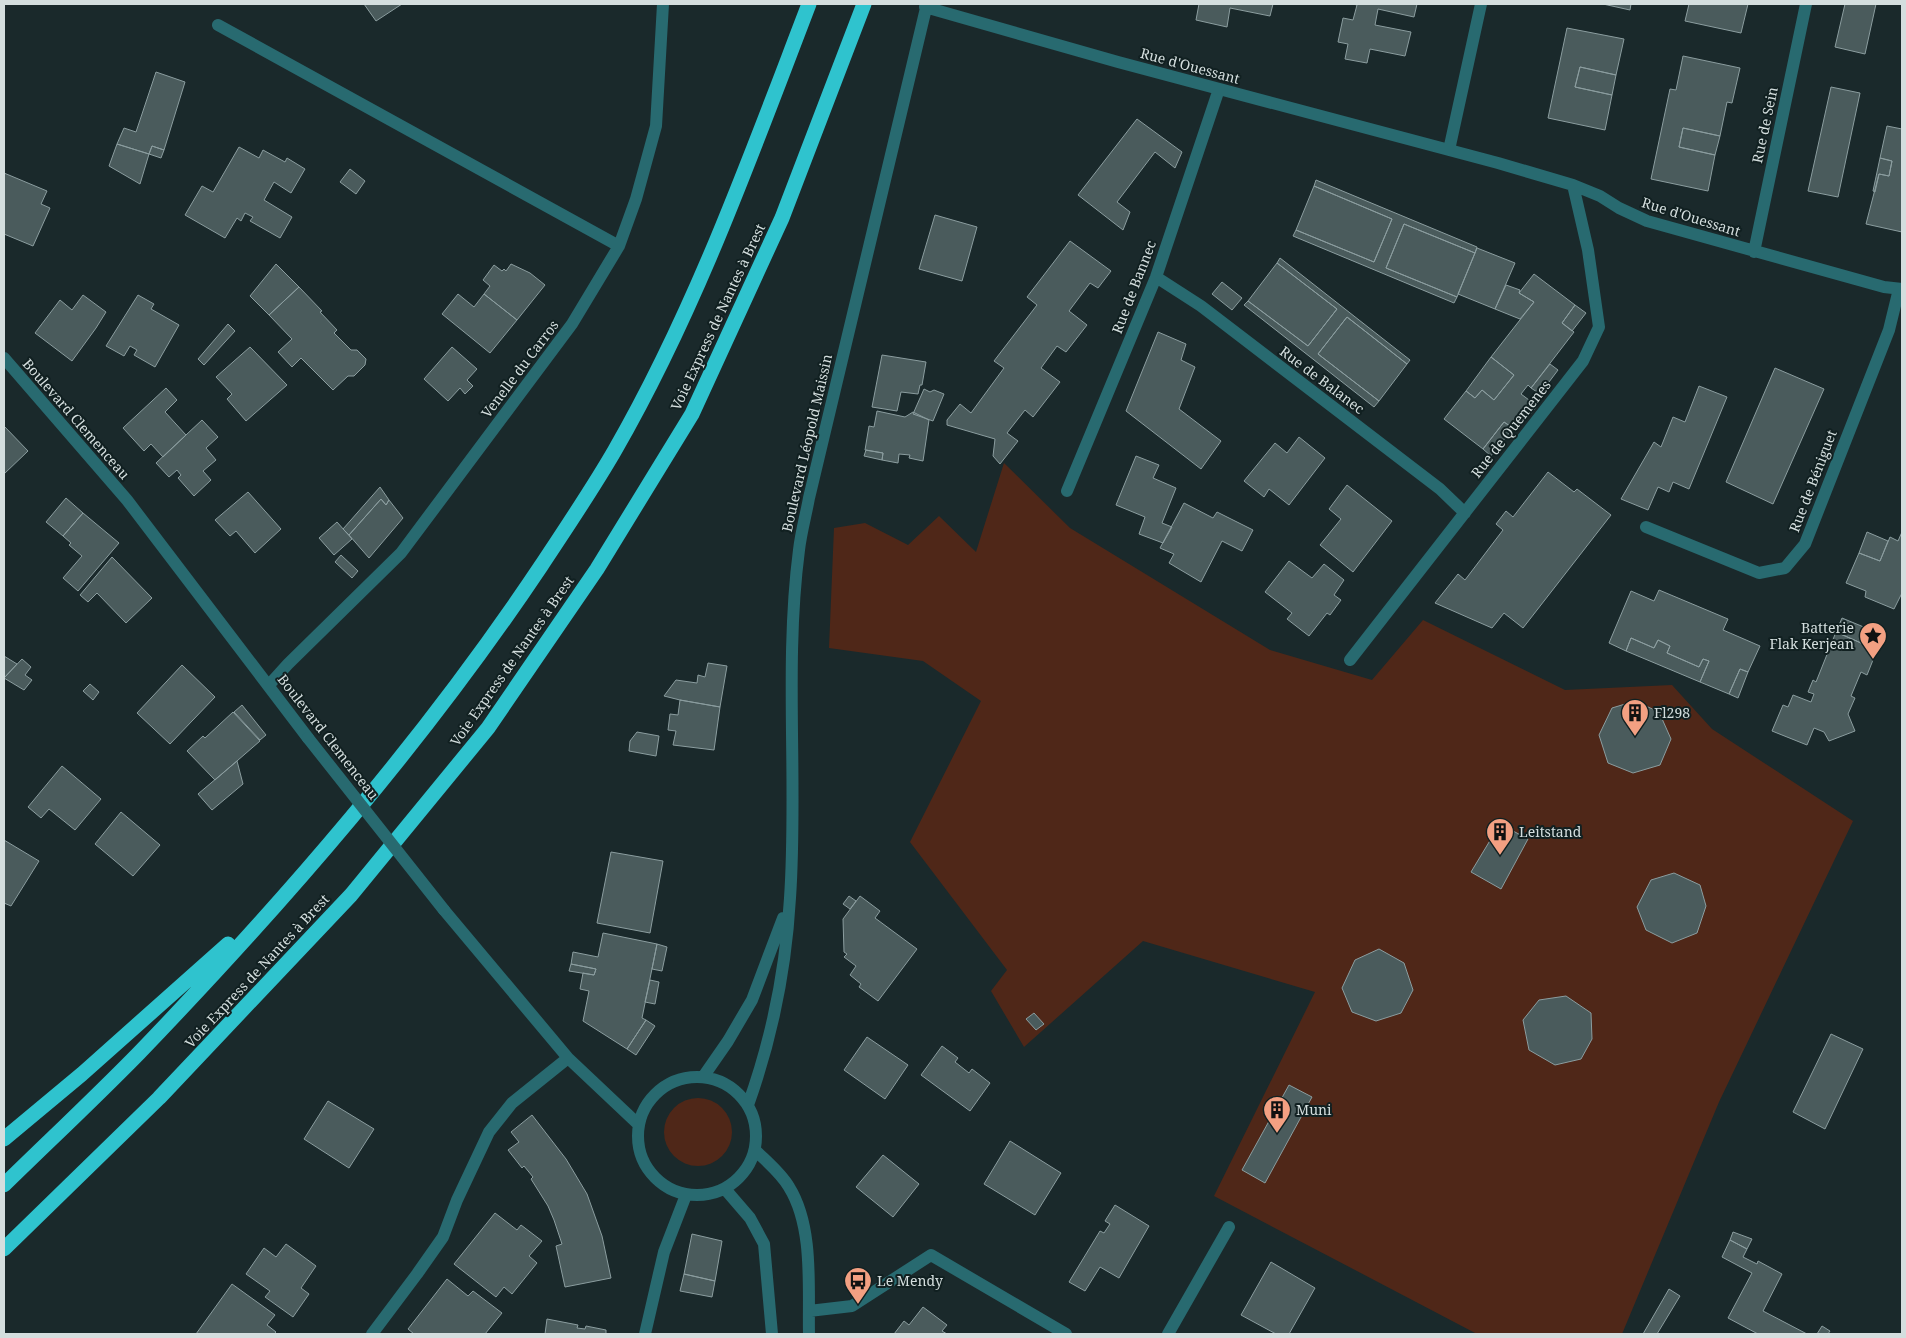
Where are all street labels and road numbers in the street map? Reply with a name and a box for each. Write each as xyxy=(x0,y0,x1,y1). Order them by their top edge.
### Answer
street label: Rue d'Ouessant xyxy=(1138,43,1242,88)
street label: Rue de Sein xyxy=(1747,85,1782,165)
street label: Rue d'Ouessant xyxy=(1640,193,1743,241)
street label: Voie Express de Nantes à Brest xyxy=(666,220,769,413)
street label: Rue de Bannec xyxy=(1107,237,1160,336)
street label: Venelle du Carros xyxy=(477,316,563,421)
street label: Rue de Balanec xyxy=(1276,341,1369,418)
street label: Boulevard Léopold Maissin xyxy=(777,352,836,534)
street label: Boulevard Clemenceau xyxy=(19,354,134,483)
street label: Rue de Quemenes xyxy=(1466,376,1555,482)
street label: Rue de Béniguet xyxy=(1784,427,1841,535)
street label: Voie Express de Nantes à Brest xyxy=(445,572,578,750)
street label: Boulevard Clemenceau xyxy=(273,670,383,803)
street label: Voie Express de Nantes à Brest xyxy=(180,890,333,1052)

